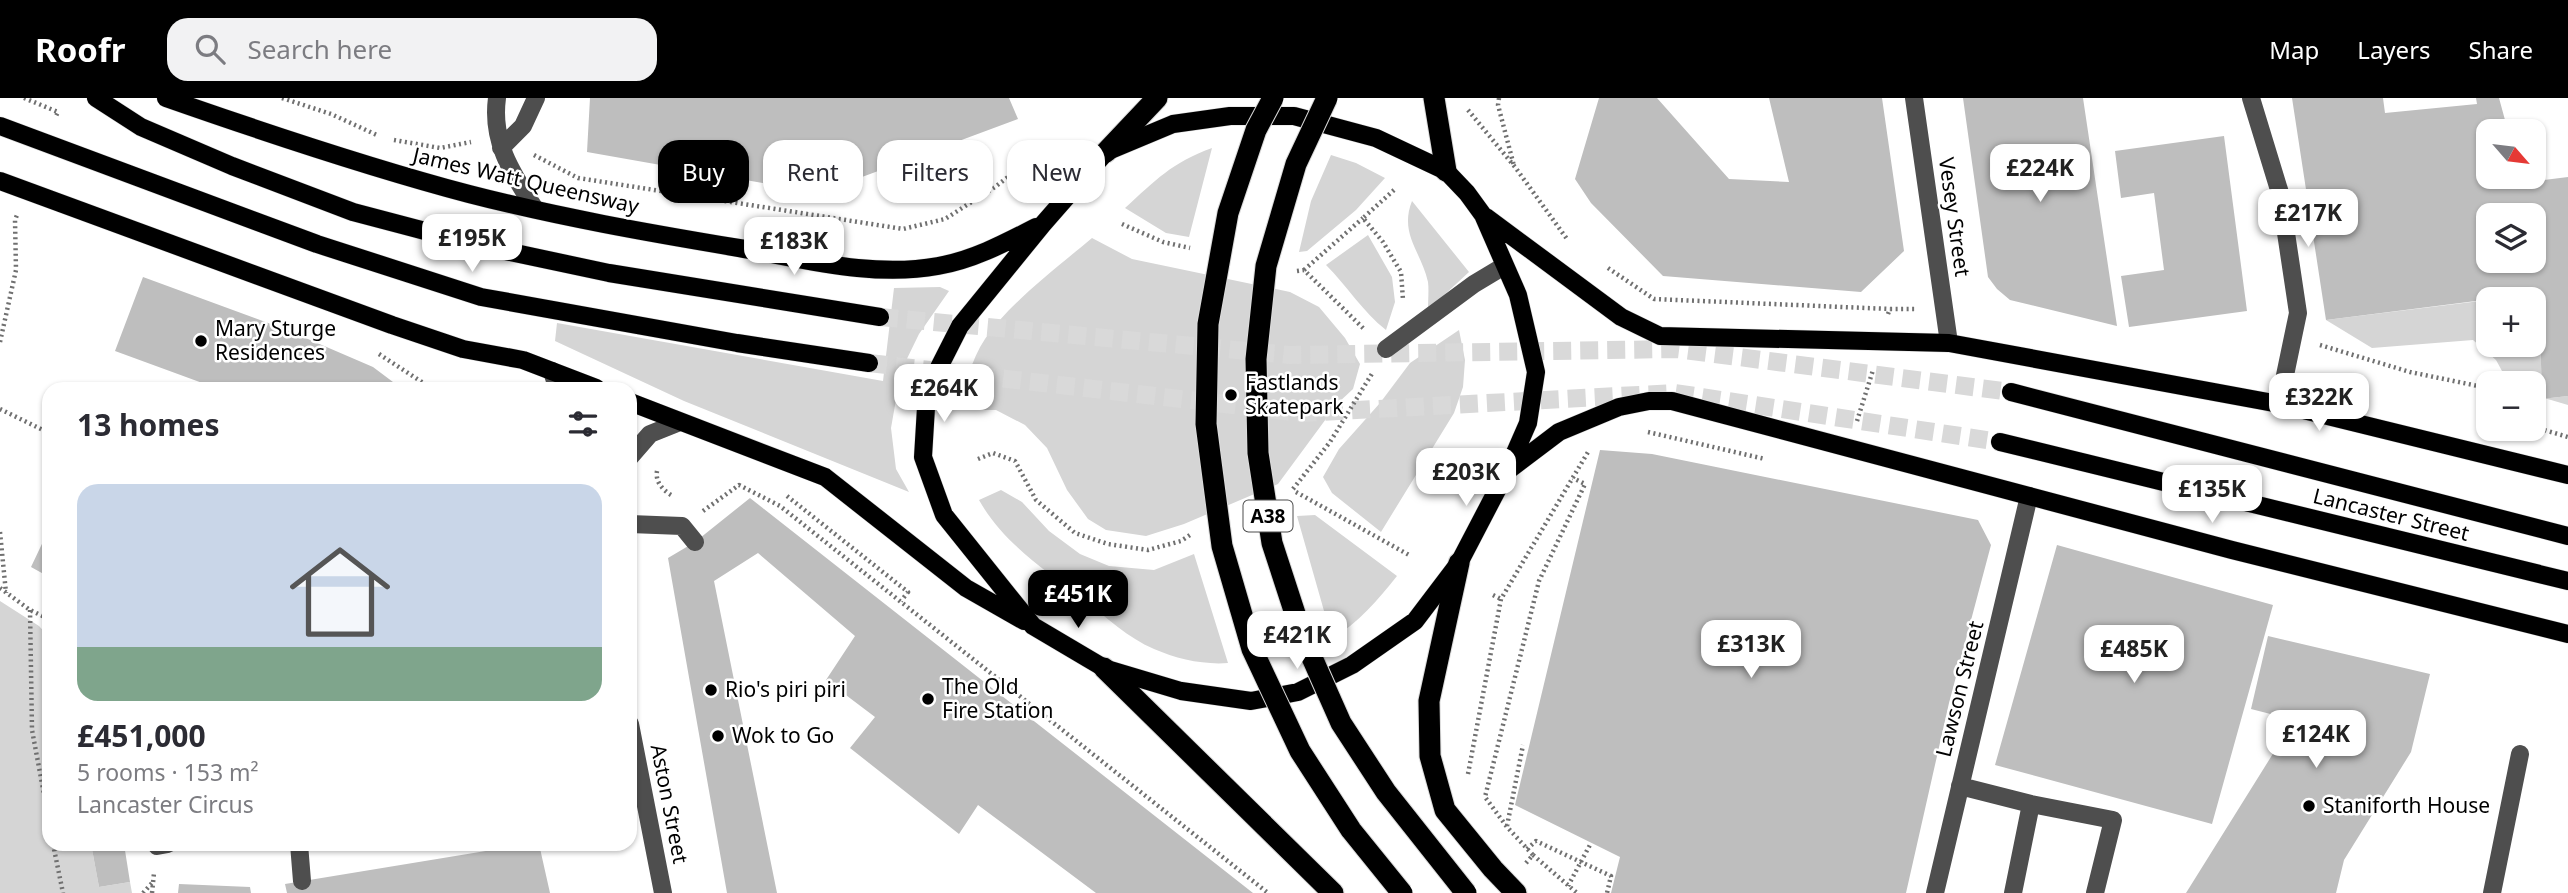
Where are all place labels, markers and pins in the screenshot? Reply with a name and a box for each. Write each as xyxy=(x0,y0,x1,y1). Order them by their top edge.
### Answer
pin: £224K xyxy=(1991,144,2089,204)
pin: £217K xyxy=(2259,190,2357,249)
pin: £195K xyxy=(423,214,521,274)
pin: £183K xyxy=(745,218,843,277)
place label: Mary Sturge Residences xyxy=(215,314,336,366)
marker: Mary Sturge Residences xyxy=(193,333,209,349)
pin: £264K xyxy=(895,364,993,424)
place label: Fastlands Skatepark xyxy=(1245,368,1344,420)
pin: £322K xyxy=(2270,374,2368,433)
marker: Fastlands Skatepark xyxy=(1223,387,1239,403)
pin: £203K xyxy=(1417,448,1515,508)
pin: £135K xyxy=(2163,466,2261,525)
pin: £451K xyxy=(1029,570,1127,630)
pin: £421K xyxy=(1248,612,1346,671)
pin: £313K xyxy=(1702,620,1800,680)
pin: £485K xyxy=(2085,626,2183,685)
place label: The Old Fire Station xyxy=(942,672,1053,724)
place label: Rio's piri piri xyxy=(725,675,846,703)
marker: Rio's piri piri xyxy=(703,682,719,698)
marker: The Old Fire Station xyxy=(920,691,936,707)
pin: £124K xyxy=(2267,710,2365,770)
place label: Wok to Go xyxy=(732,721,834,749)
marker: Wok to Go xyxy=(710,728,726,744)
place label: Staniforth House xyxy=(2323,791,2490,819)
marker: Staniforth House xyxy=(2301,798,2317,814)

